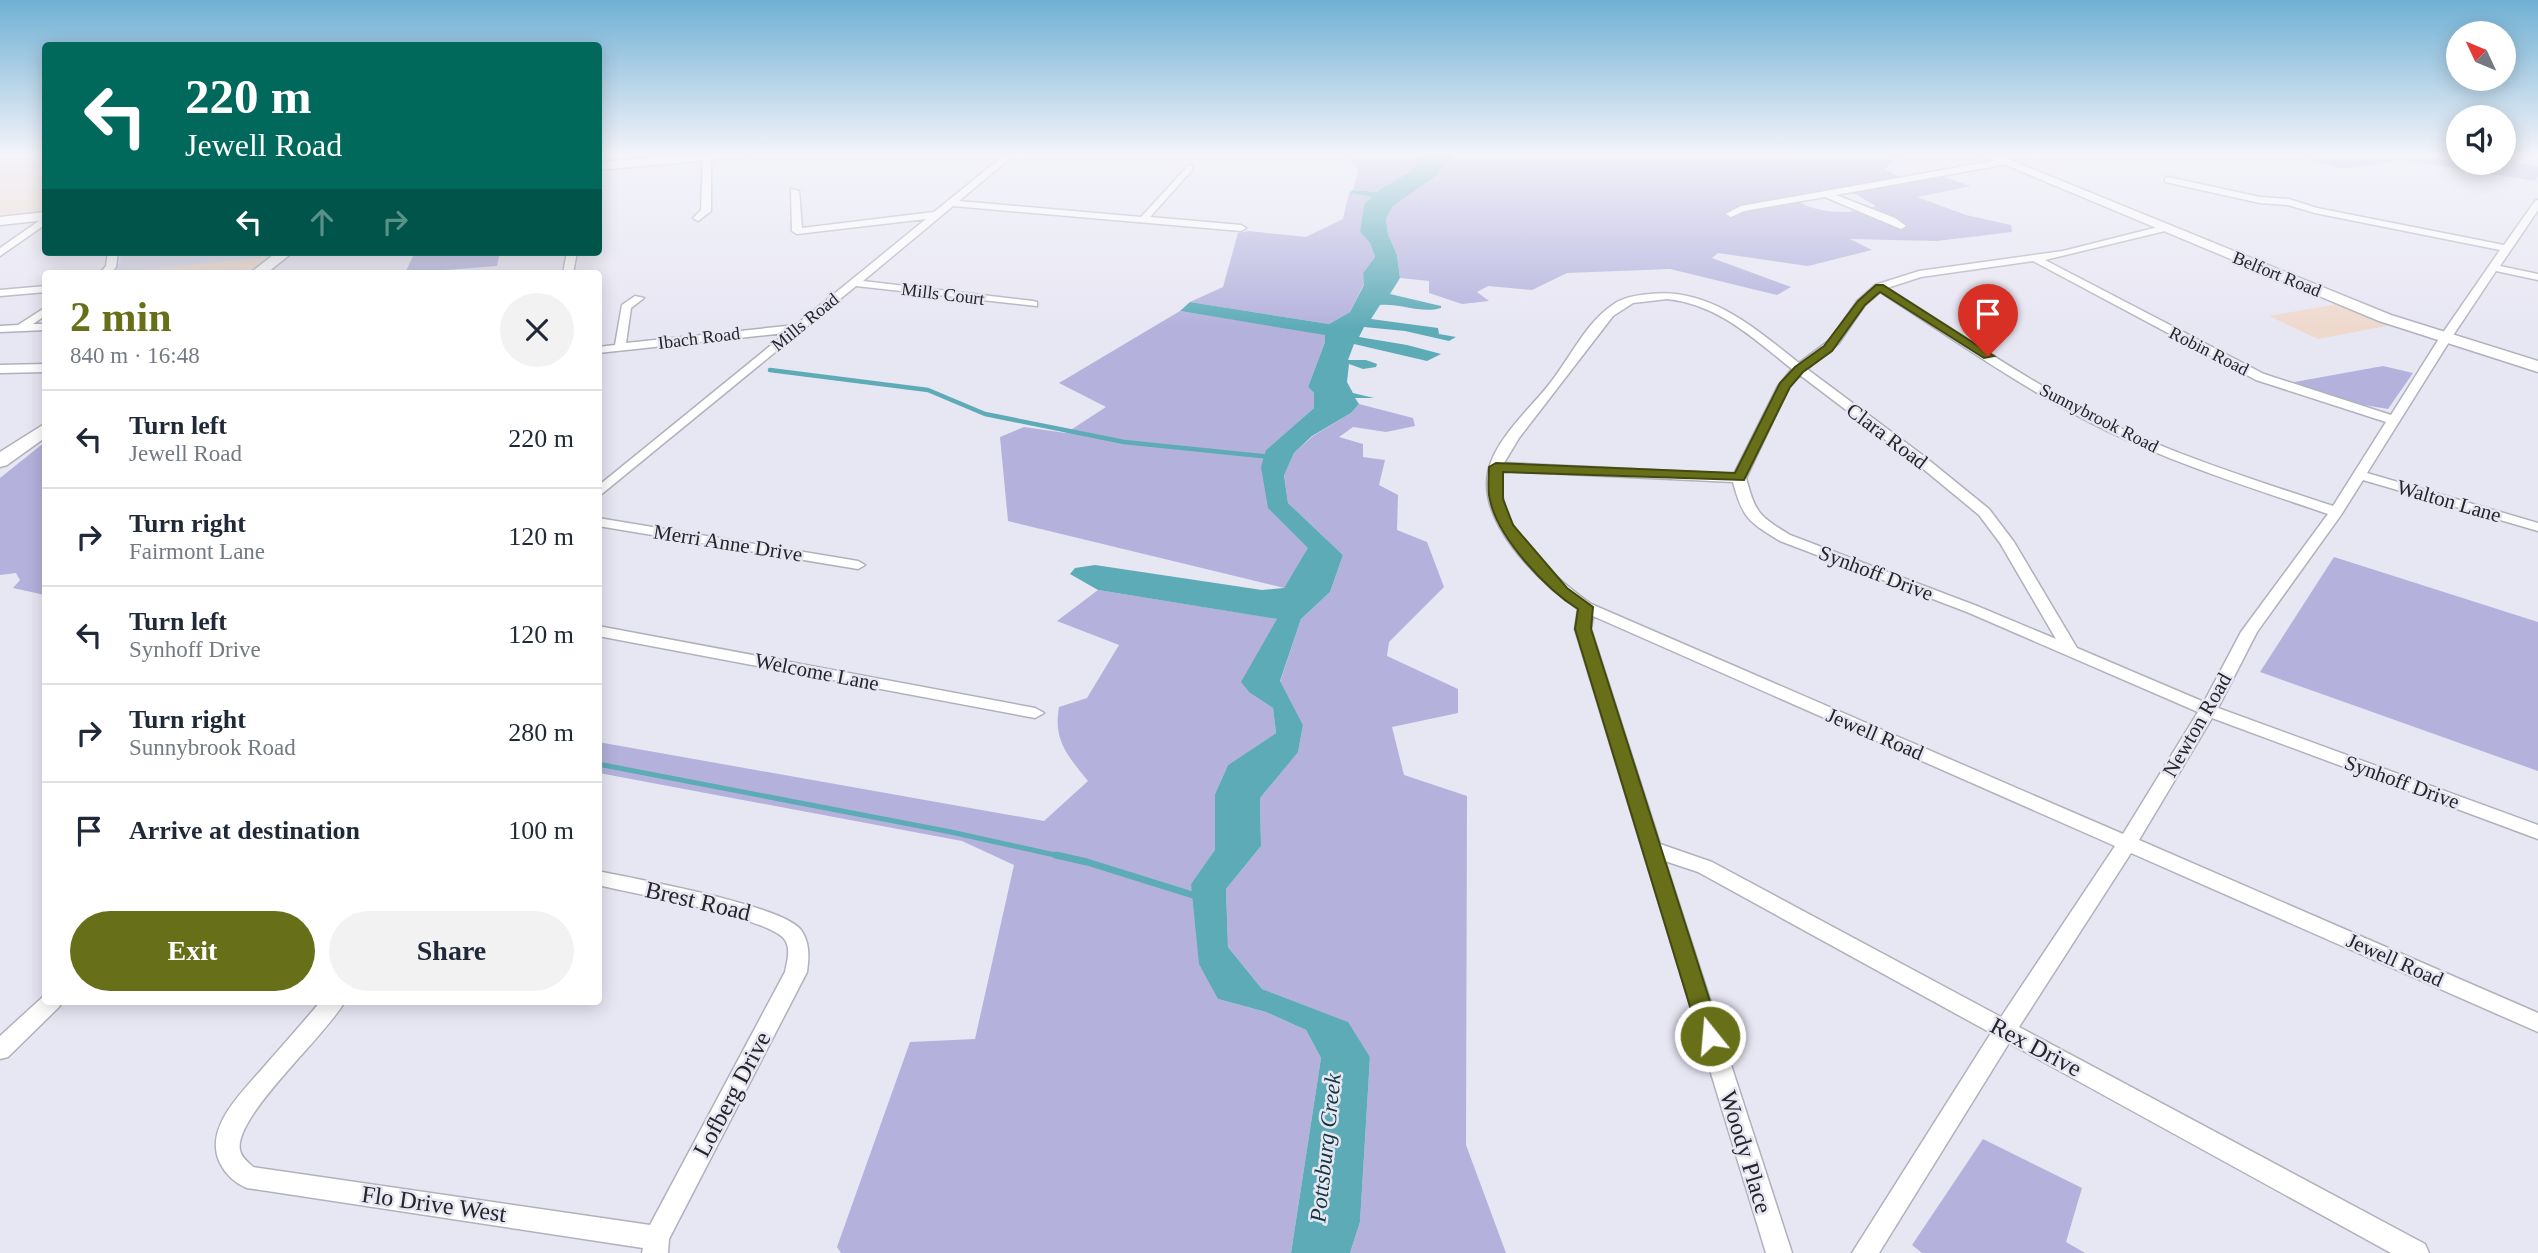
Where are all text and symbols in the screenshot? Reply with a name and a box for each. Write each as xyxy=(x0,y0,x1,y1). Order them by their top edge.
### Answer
north arrow xyxy=(2446,21,2516,91)
map controls xyxy=(2446,21,2516,175)
text: 220 m xyxy=(185,69,312,124)
icon: left xyxy=(70,70,161,161)
button: sound xyxy=(2446,105,2516,175)
text: Jewell Road xyxy=(185,127,342,163)
icon: left xyxy=(230,203,268,241)
icon: ahead xyxy=(303,203,341,241)
icon: right xyxy=(376,203,414,241)
street label: Belfort Road xyxy=(2230,247,2324,301)
street label: Mills Court xyxy=(900,279,986,309)
pin xyxy=(1958,284,2018,356)
street label: Mills Road xyxy=(767,289,843,355)
button: close xyxy=(500,293,574,367)
text: 2 min xyxy=(70,294,172,340)
icon: arrive xyxy=(1969,295,2007,333)
street label: Robin Road xyxy=(2166,322,2252,380)
street label: Ibach Road xyxy=(657,323,741,353)
text: 840 m · 16:48 xyxy=(70,343,200,368)
street label: Sunnybrook Road xyxy=(2036,379,2162,457)
street label: Clara Road xyxy=(1842,398,1933,474)
text: Turn left xyxy=(129,411,227,440)
icon: left xyxy=(70,420,108,458)
text: 220 m xyxy=(508,424,574,453)
text: Jewell Road xyxy=(129,441,242,466)
street label: Walton Lane xyxy=(2394,475,2504,527)
text: Turn right xyxy=(129,509,246,538)
icon: right xyxy=(70,518,108,556)
street label: Merri Anne Drive xyxy=(652,519,804,567)
text: 120 m xyxy=(508,522,574,551)
text: Fairmont Lane xyxy=(129,539,265,564)
street label: Synhoff Drive xyxy=(1816,540,1936,606)
text: Turn left xyxy=(129,607,227,636)
icon: left xyxy=(70,616,108,654)
text: 120 m xyxy=(508,620,574,649)
text: Synhoff Drive xyxy=(129,637,261,662)
street label: Welcome Lane xyxy=(753,648,881,696)
street label: Newton Road xyxy=(2158,668,2237,781)
street label: Jewell Road xyxy=(1823,703,1928,765)
text: Turn right xyxy=(129,705,246,734)
icon: right xyxy=(70,714,108,752)
text: 280 m xyxy=(508,718,574,747)
text: Sunnybrook Road xyxy=(129,735,296,760)
street label: Synhoff Drive xyxy=(2341,750,2463,814)
icon: arrive xyxy=(70,812,108,850)
text: Arrive at destination xyxy=(129,816,360,845)
text: 100 m xyxy=(508,816,574,845)
street label: Brest Road xyxy=(643,876,753,926)
button: Exit xyxy=(70,911,315,991)
button: Share xyxy=(329,911,574,991)
street label: Jewell Road xyxy=(2343,928,2447,992)
position arrow xyxy=(1673,999,1747,1073)
street label: Rex Drive xyxy=(1986,1012,2086,1082)
street label: Lofberg Drive xyxy=(688,1027,776,1161)
water label: Pottsburg Creek xyxy=(1305,1072,1346,1225)
street label: Woody Place xyxy=(1715,1088,1777,1216)
street label: Flo Drive West xyxy=(360,1181,508,1227)

